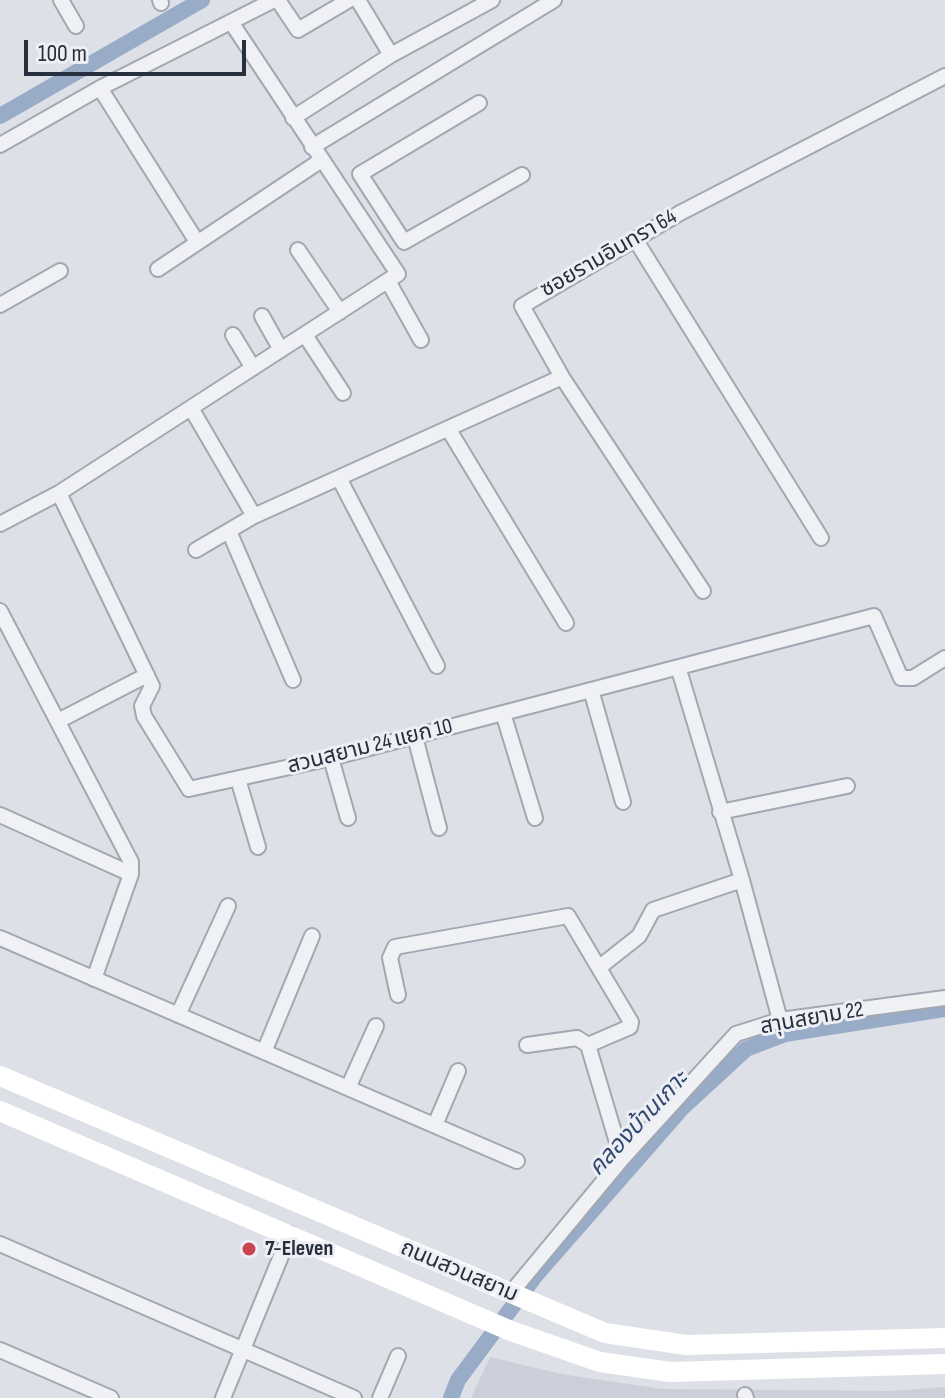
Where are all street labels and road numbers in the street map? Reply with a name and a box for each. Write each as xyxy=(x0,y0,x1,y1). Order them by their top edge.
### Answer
street label: ซอยรามอินทรา 64 xyxy=(536,204,682,304)
street label: สวนสยาม 24 แยก 10 xyxy=(285,714,455,780)
street label: สาุนสยาม 22 xyxy=(758,997,866,1041)
street label: ถนนสวนสยาม xyxy=(396,1235,522,1309)

